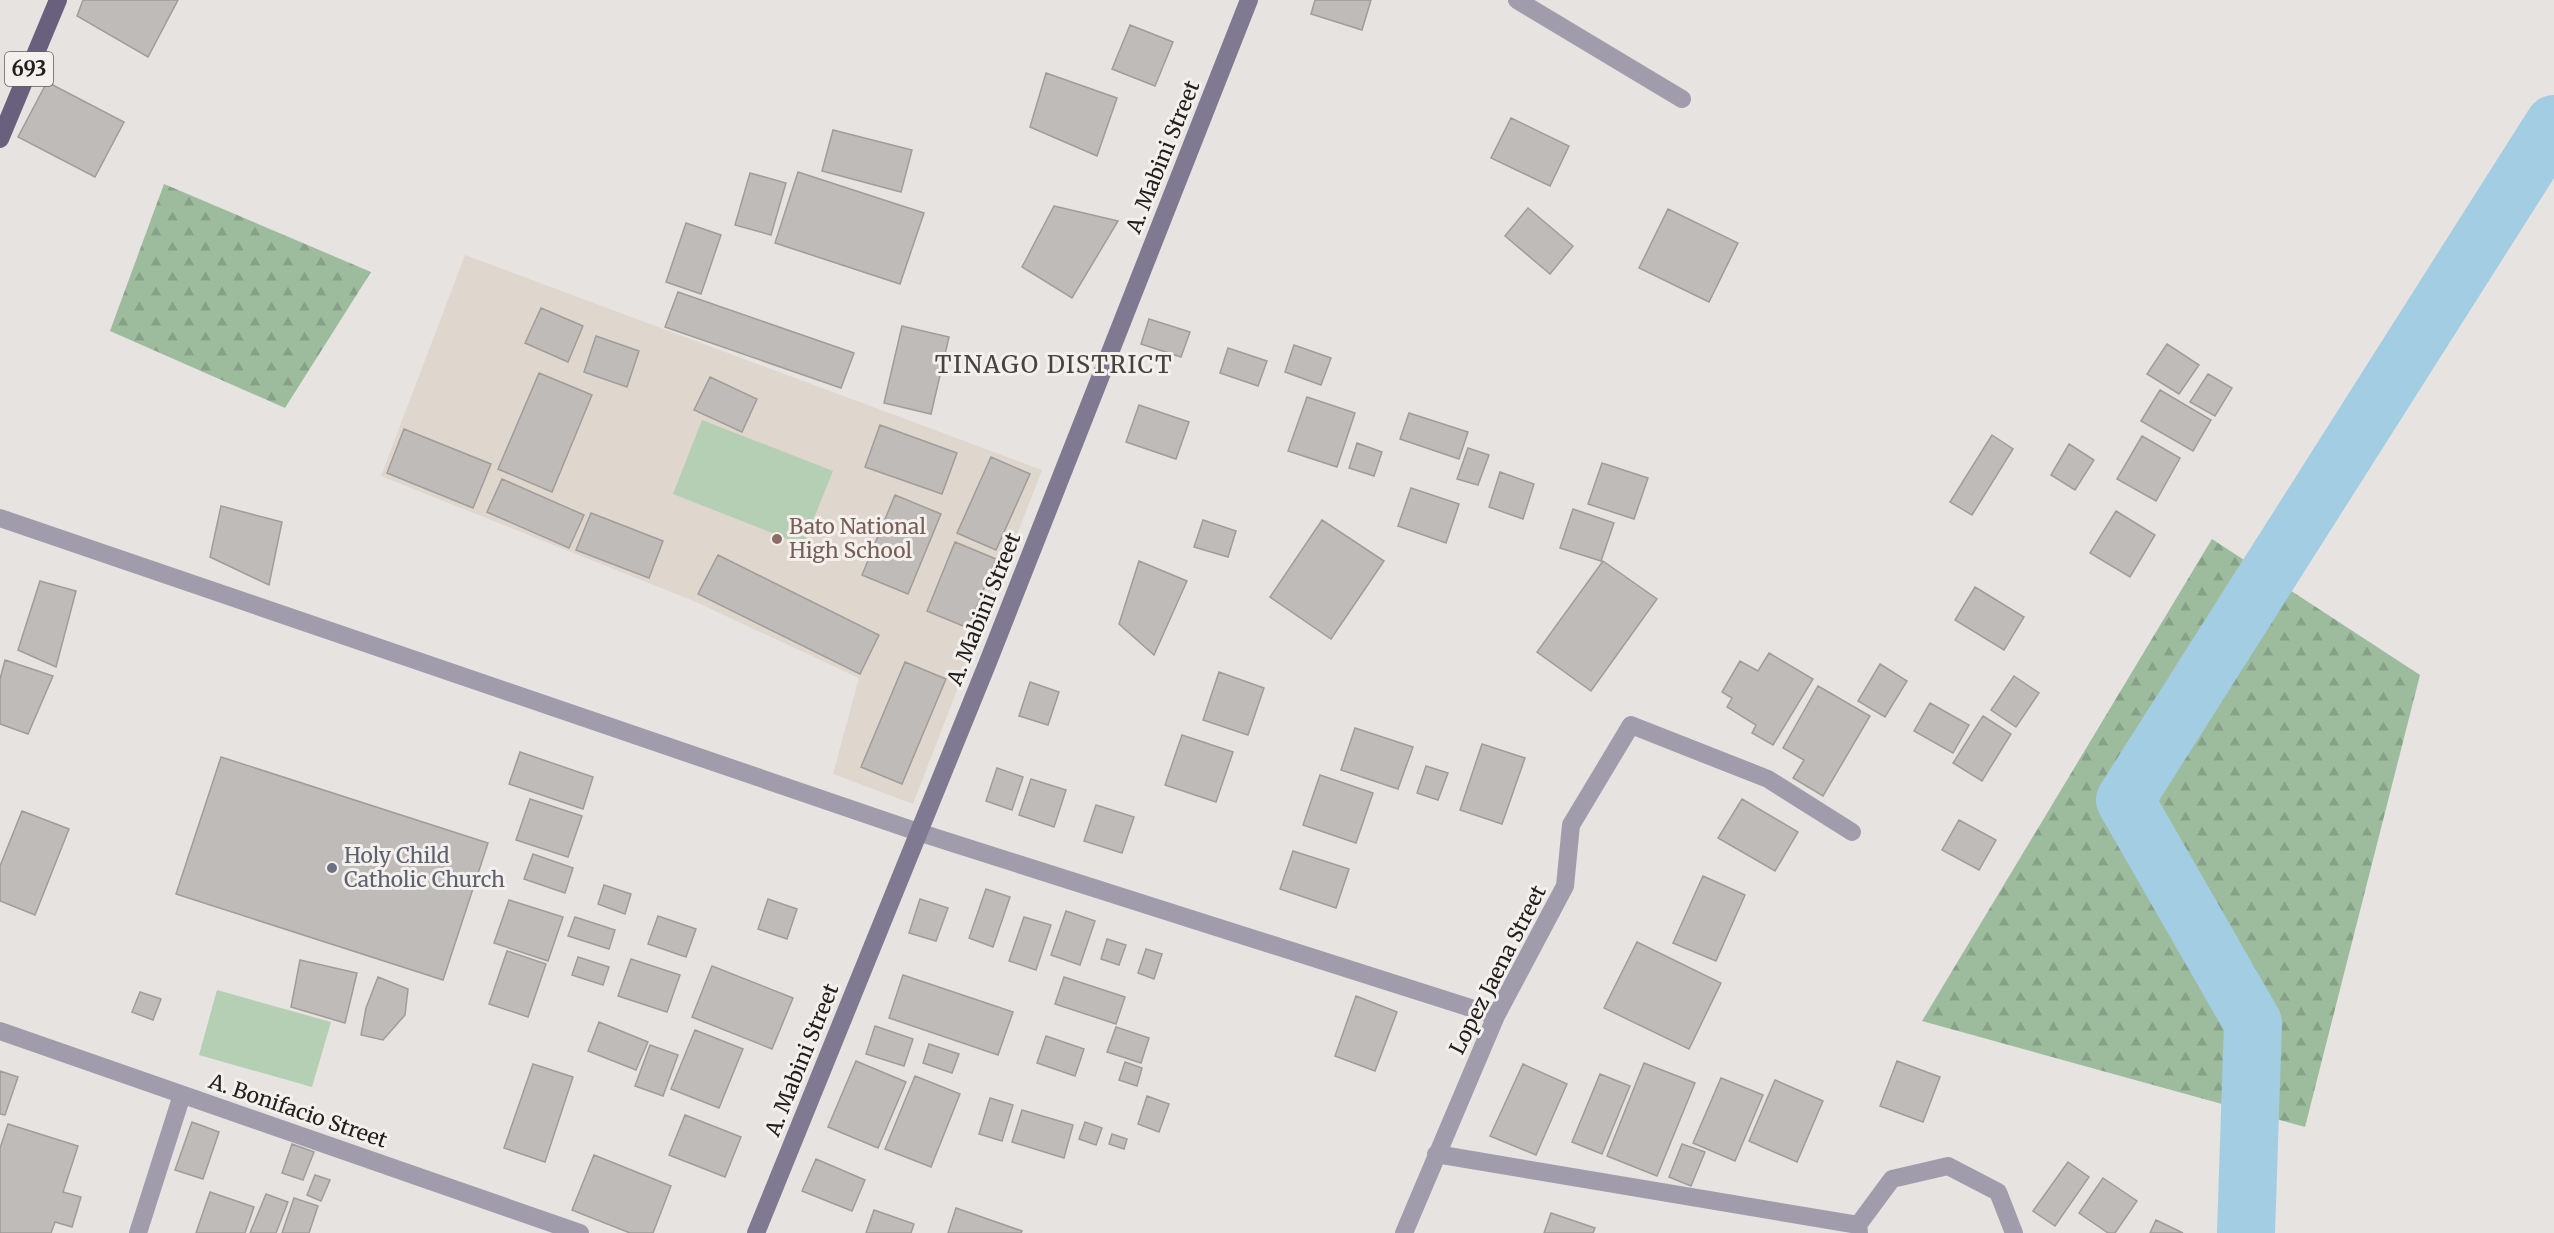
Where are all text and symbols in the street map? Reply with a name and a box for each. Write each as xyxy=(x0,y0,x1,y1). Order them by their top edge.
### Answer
road number: 693 xyxy=(5,52,53,86)
street label: A. Mabini Street xyxy=(1119,77,1205,238)
district label: TINAGO DISTRICT xyxy=(935,349,1173,380)
place label: Bato National High School xyxy=(789,513,926,564)
street label: A. Mabini Street xyxy=(940,529,1026,690)
marker: Bato National High School xyxy=(770,532,784,546)
place label: Holy Child Catholic Church xyxy=(344,842,505,893)
marker: Holy Child Catholic Church xyxy=(325,861,339,875)
street label: Lopez Jaena Street xyxy=(1443,881,1552,1059)
street label: A. Mabini Street xyxy=(758,980,844,1141)
street label: A. Bonifacio Street xyxy=(205,1067,391,1154)

